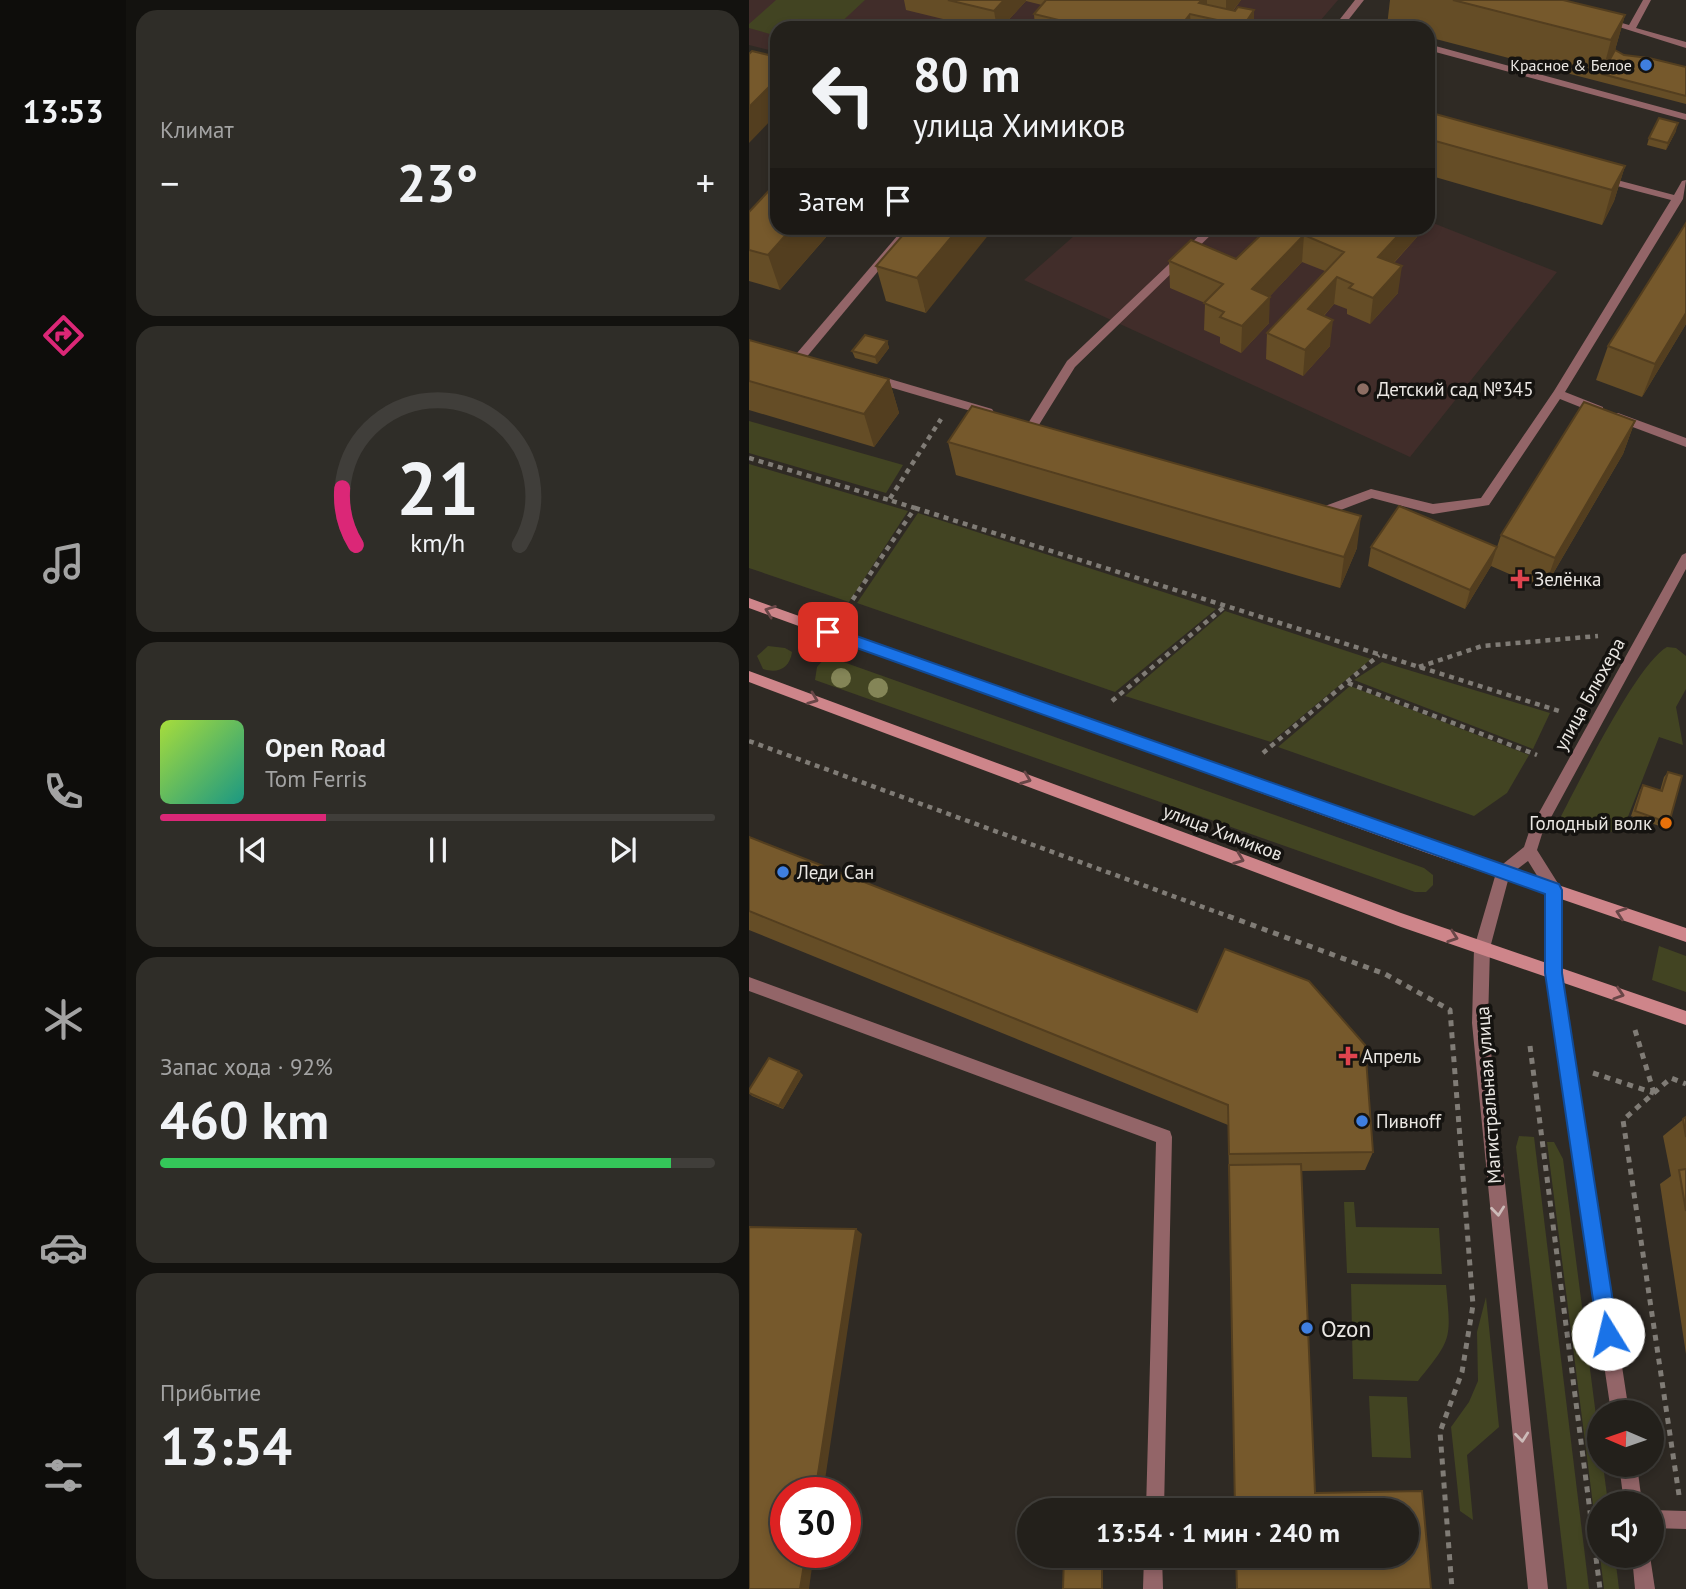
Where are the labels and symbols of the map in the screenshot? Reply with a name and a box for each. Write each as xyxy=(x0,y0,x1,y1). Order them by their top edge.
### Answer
place label: Красное & Белое xyxy=(1510,55,1632,75)
marker: Красное & Белое xyxy=(1638,57,1654,73)
place label: Детский сад №345 xyxy=(1377,377,1534,401)
marker: Детский сад №345 xyxy=(1355,381,1371,397)
place label: Зелёнка xyxy=(1534,567,1602,591)
marker: Зелёнка xyxy=(1512,571,1528,587)
pin xyxy=(798,602,858,662)
one-way arrow xyxy=(764,605,776,619)
street label: улица Блюхера xyxy=(1548,633,1630,755)
one-way arrow xyxy=(806,691,818,705)
one-way arrow xyxy=(1020,771,1032,785)
street label: улица Химиков xyxy=(1160,798,1286,866)
place label: Голодный волк xyxy=(1529,811,1652,835)
marker: Голодный волк xyxy=(1658,815,1674,831)
one-way arrow xyxy=(1233,851,1245,865)
place label: Леди Сан xyxy=(796,860,874,884)
marker: Леди Сан xyxy=(775,864,791,880)
one-way arrow xyxy=(1616,907,1628,921)
one-way arrow xyxy=(1446,929,1458,944)
one-way arrow xyxy=(1612,986,1624,1001)
street label: Магистральная улица xyxy=(1470,1005,1506,1185)
place label: Апрель xyxy=(1362,1044,1421,1068)
marker: Апрель xyxy=(1340,1048,1356,1064)
place label: Пивноff xyxy=(1376,1109,1442,1133)
marker: Пивноff xyxy=(1354,1113,1370,1129)
one-way arrow xyxy=(1490,1205,1505,1217)
position arrow xyxy=(1571,1297,1645,1371)
place label: Ozon xyxy=(1321,1314,1371,1343)
marker: Ozon xyxy=(1299,1320,1315,1336)
north arrow xyxy=(1587,1400,1664,1477)
one-way arrow xyxy=(1514,1432,1529,1443)
speed limit sign: 30 xyxy=(770,1477,861,1568)

